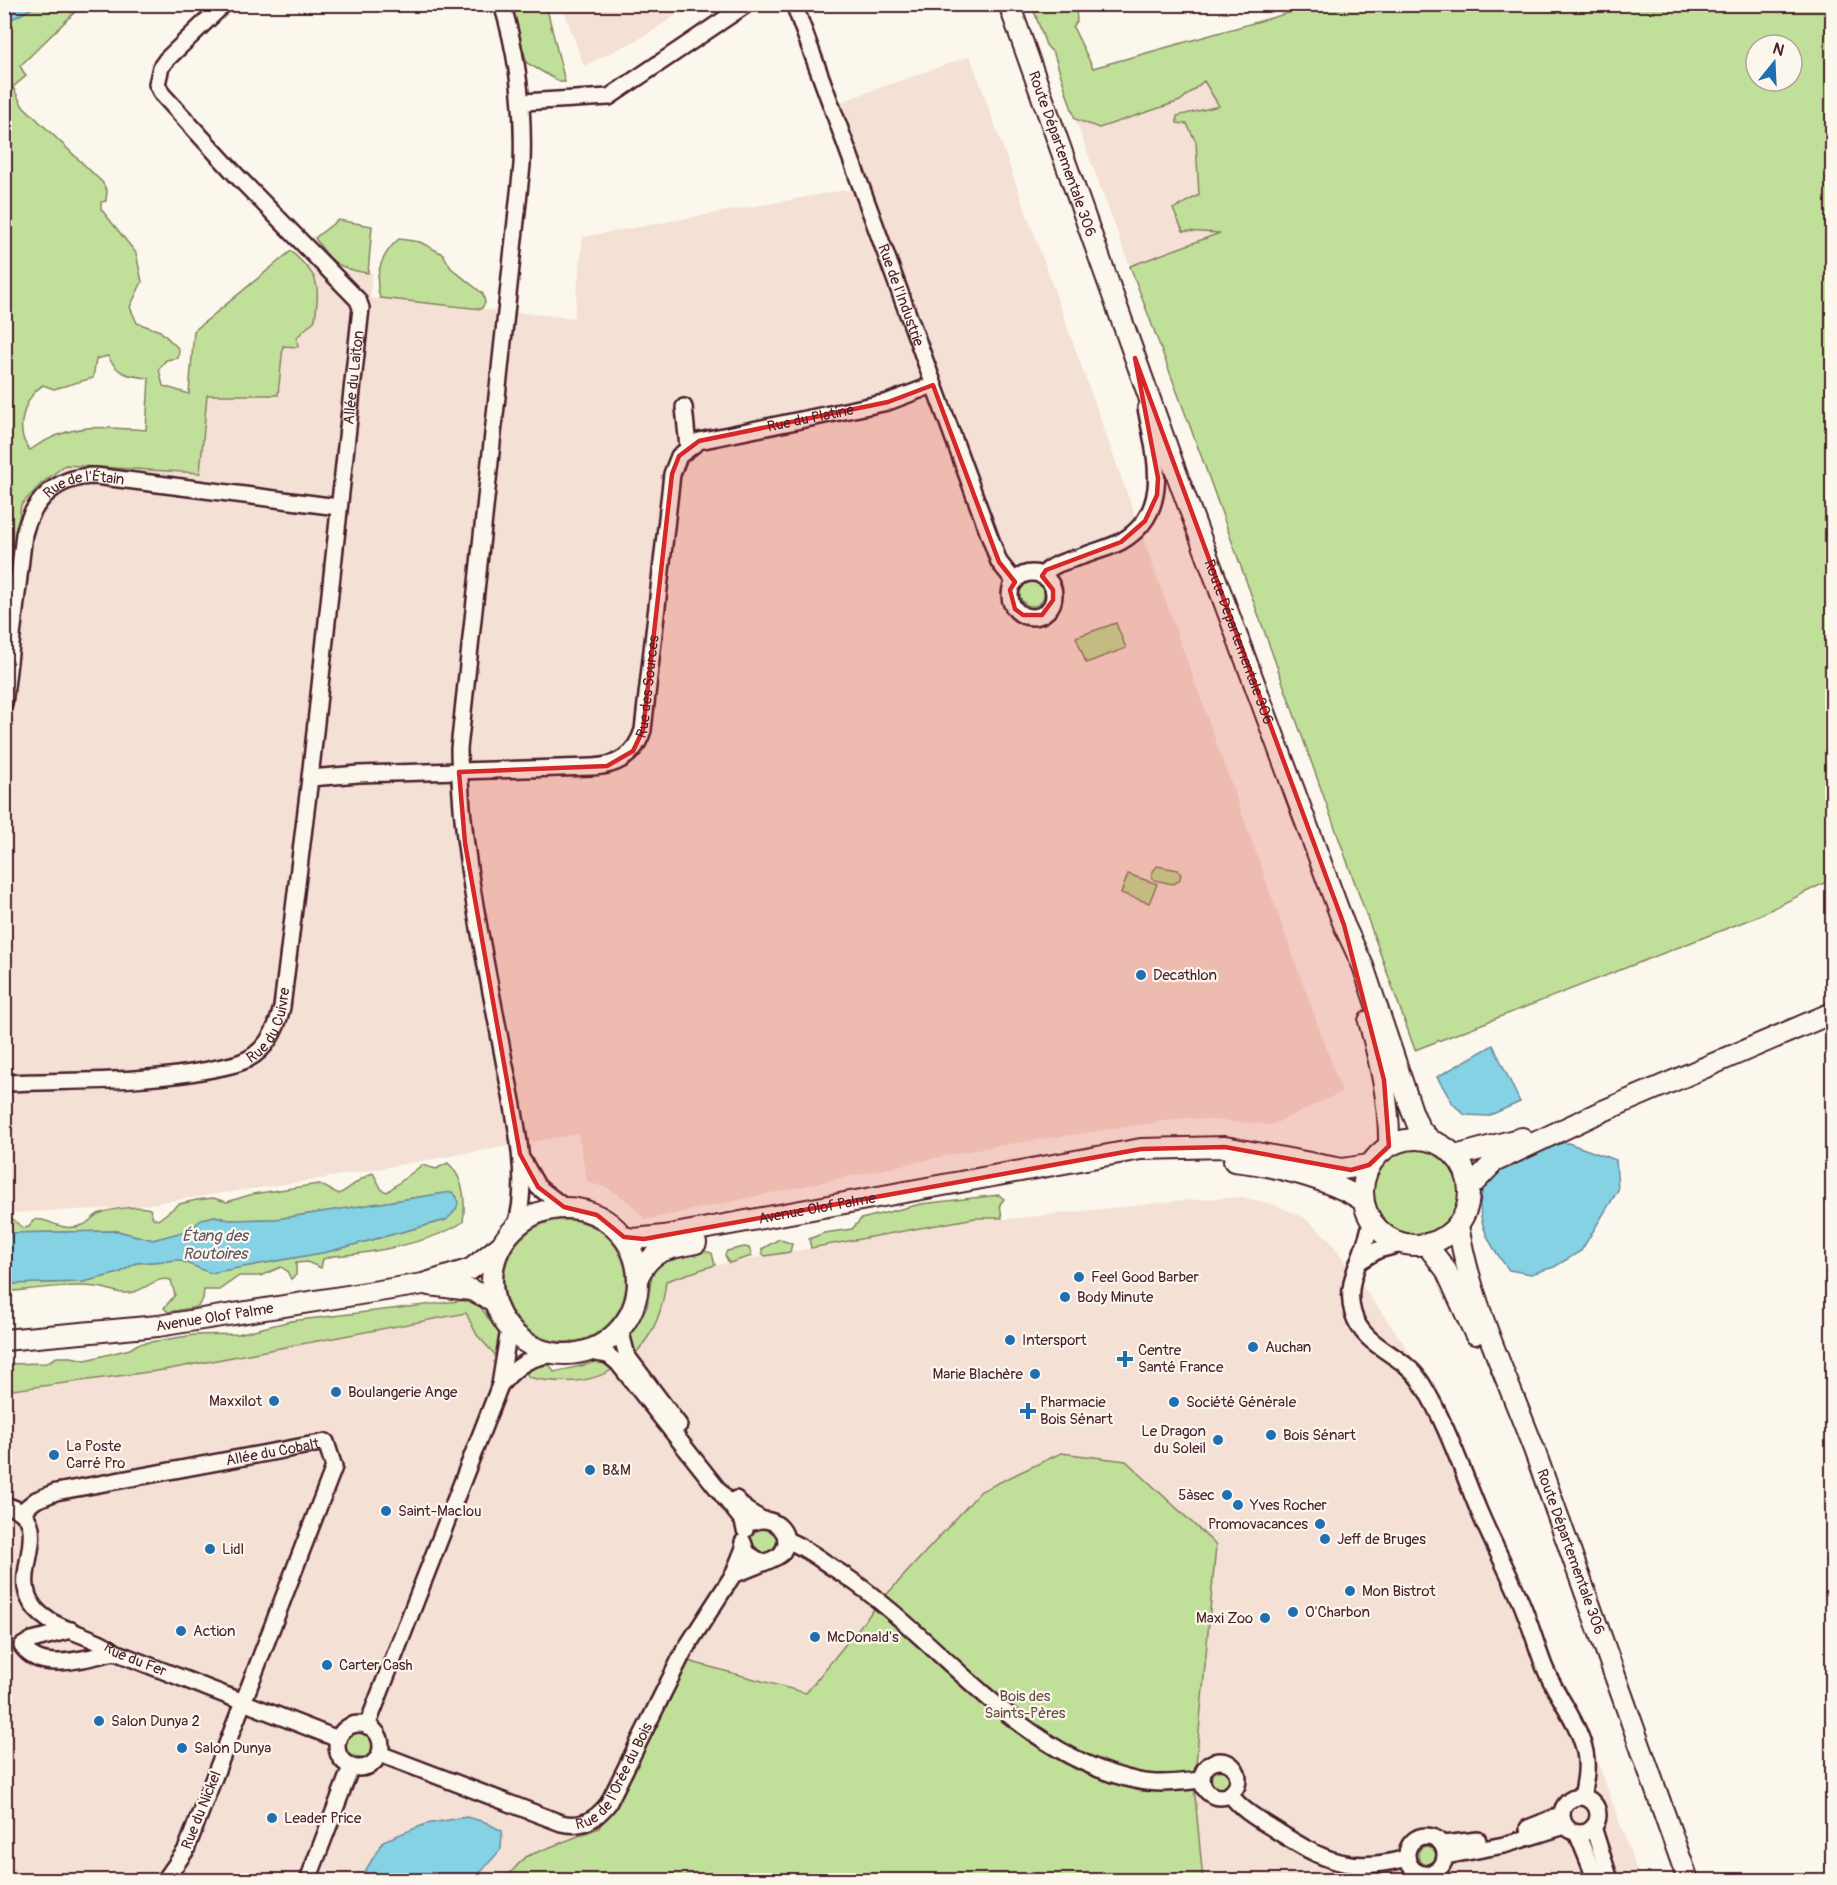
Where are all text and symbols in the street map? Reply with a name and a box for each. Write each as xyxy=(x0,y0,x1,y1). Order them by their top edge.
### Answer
north arrow xyxy=(1744,33,1804,93)
text: N xyxy=(1770,39,1787,61)
street label: Route Départementale 306 xyxy=(1024,69,1100,239)
street label: Rue de l'Industrie xyxy=(873,241,928,349)
street label: Allée du Laiton xyxy=(339,330,368,425)
street label: Rue du Platine xyxy=(766,400,856,437)
street label: Rue de l'Étain xyxy=(39,467,125,503)
street label: Route Départementale 306 xyxy=(1199,557,1278,727)
street label: Rue des Sources xyxy=(632,634,664,741)
place label: Decathlon xyxy=(1153,966,1217,985)
marker: Decathlon xyxy=(1134,968,1148,982)
street label: Rue du Cuivre xyxy=(243,986,294,1068)
street label: Avenue Olof Palme xyxy=(757,1188,878,1229)
water label: Étang des Routoires xyxy=(182,1226,250,1264)
place label: Feel Good Barber xyxy=(1091,1268,1199,1287)
marker: Feel Good Barber xyxy=(1072,1270,1086,1284)
place label: Body Minute xyxy=(1077,1288,1154,1307)
marker: Body Minute xyxy=(1058,1290,1072,1304)
street label: Avenue Olof Palme xyxy=(155,1299,276,1336)
place label: Intersport xyxy=(1022,1331,1088,1350)
marker: Intersport xyxy=(1003,1333,1017,1347)
place label: Auchan xyxy=(1265,1338,1311,1357)
marker: Auchan xyxy=(1246,1340,1260,1354)
place label: Centre Santé France xyxy=(1138,1341,1224,1377)
marker: Centre Santé France xyxy=(1116,1350,1134,1368)
place label: Marie Blachère xyxy=(932,1365,1024,1384)
marker: Marie Blachère xyxy=(1028,1367,1042,1381)
place label: Boulangerie Ange xyxy=(348,1383,458,1402)
marker: Boulangerie Ange xyxy=(329,1385,343,1399)
place label: Maxxilot xyxy=(209,1392,263,1411)
place label: Pharmacie Bois Sénart xyxy=(1040,1393,1114,1429)
place label: Société Générale xyxy=(1186,1393,1297,1412)
marker: Maxxilot xyxy=(267,1394,281,1408)
marker: Société Générale xyxy=(1167,1395,1181,1409)
marker: Pharmacie Bois Sénart xyxy=(1021,1404,1035,1418)
place label: Le Dragon du Soleil xyxy=(1141,1422,1206,1458)
place label: Bois Sénart xyxy=(1283,1426,1357,1445)
marker: Bois Sénart xyxy=(1264,1428,1278,1442)
marker: Le Dragon du Soleil xyxy=(1211,1433,1225,1447)
street label: Allée du Cobalt xyxy=(224,1434,322,1470)
place label: La Poste Carré Pro xyxy=(66,1437,125,1473)
marker: La Poste Carré Pro xyxy=(47,1448,61,1462)
place label: B&M xyxy=(602,1461,631,1480)
marker: B&M xyxy=(583,1463,597,1477)
street label: Route Départementale 306 xyxy=(1532,1466,1609,1637)
place label: 5àsec xyxy=(1178,1486,1215,1505)
marker: 5àsec xyxy=(1220,1488,1234,1502)
place label: Yves Rocher xyxy=(1249,1496,1328,1515)
marker: Yves Rocher xyxy=(1231,1498,1245,1512)
place label: Saint-Maclou xyxy=(398,1502,482,1521)
marker: Saint-Maclou xyxy=(379,1504,393,1518)
place label: Promovacances xyxy=(1208,1515,1308,1534)
marker: Promovacances xyxy=(1313,1517,1327,1531)
place label: Jeff de Bruges xyxy=(1337,1530,1426,1549)
marker: Jeff de Bruges xyxy=(1318,1532,1332,1546)
place label: Lidl xyxy=(222,1540,244,1559)
marker: Lidl xyxy=(203,1542,217,1556)
place label: Mon Bistrot xyxy=(1362,1582,1436,1601)
marker: Mon Bistrot xyxy=(1343,1584,1357,1598)
place label: O'Charbon xyxy=(1305,1603,1370,1622)
marker: O'Charbon xyxy=(1286,1605,1300,1619)
place label: Maxi Zoo xyxy=(1196,1609,1253,1628)
marker: Maxi Zoo xyxy=(1258,1611,1272,1625)
place label: Action xyxy=(193,1622,235,1641)
marker: Action xyxy=(174,1624,188,1638)
place label: McDonald's xyxy=(827,1628,899,1647)
marker: McDonald's xyxy=(808,1630,822,1644)
street label: Rue du Fer xyxy=(100,1638,170,1681)
place label: Carter Cash xyxy=(339,1656,413,1675)
marker: Carter Cash xyxy=(320,1658,334,1672)
park label: Bois des Saints-Pères xyxy=(985,1687,1066,1723)
place label: Salon Dunya 2 xyxy=(111,1712,200,1731)
marker: Salon Dunya 2 xyxy=(92,1714,106,1728)
street label: Rue de l'Orée du Bois xyxy=(574,1719,657,1834)
place label: Salon Dunya xyxy=(194,1739,271,1758)
marker: Salon Dunya xyxy=(175,1741,189,1755)
street label: Rue du Nickel xyxy=(177,1768,226,1852)
place label: Leader Price xyxy=(284,1809,362,1828)
marker: Leader Price xyxy=(265,1811,279,1825)

